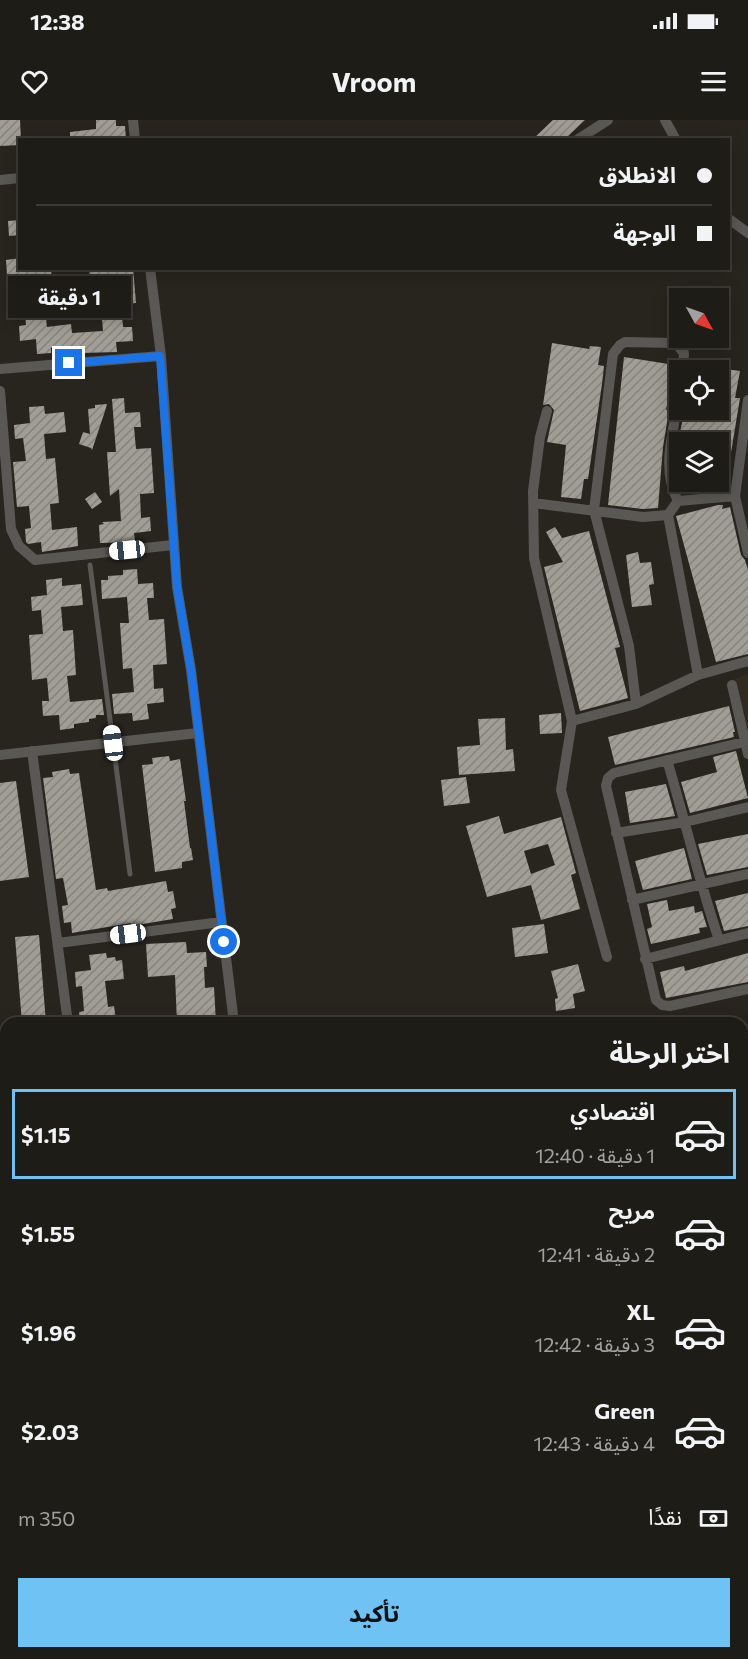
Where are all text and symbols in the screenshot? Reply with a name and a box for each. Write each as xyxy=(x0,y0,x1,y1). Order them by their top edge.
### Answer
text: 12:38 xyxy=(30,8,85,35)
icon: heart xyxy=(18,65,51,98)
text: Vroom xyxy=(332,65,416,98)
icon: menu xyxy=(697,65,730,98)
text: الانطلاق xyxy=(599,161,676,188)
text: الوجهة xyxy=(613,219,676,246)
callout: 1 دقيقة xyxy=(8,276,130,318)
text: 1 دقيقة xyxy=(38,285,101,309)
north arrow xyxy=(669,288,729,348)
map controls xyxy=(669,288,729,492)
route end xyxy=(55,349,82,376)
button: locate xyxy=(669,360,729,420)
button: layers xyxy=(669,432,729,492)
car xyxy=(108,539,146,561)
car xyxy=(102,724,124,762)
car xyxy=(109,923,147,945)
route start xyxy=(210,928,237,955)
text: اختر الرحلة xyxy=(610,1036,730,1069)
text: اقتصادي xyxy=(570,1098,655,1125)
icon: car xyxy=(673,1107,727,1161)
text: $1.15 xyxy=(21,1121,71,1148)
text: 1 دقيقة · 12:40 xyxy=(535,1143,655,1167)
text: مريح xyxy=(609,1197,655,1224)
icon: car xyxy=(673,1206,727,1260)
text: $1.55 xyxy=(21,1220,75,1247)
text: 2 دقيقة · 12:41 xyxy=(538,1242,655,1266)
text: XL xyxy=(627,1298,655,1325)
icon: car xyxy=(673,1305,727,1359)
text: $1.96 xyxy=(21,1319,76,1346)
text: 3 دقيقة · 12:42 xyxy=(535,1332,655,1356)
text: Green xyxy=(594,1397,655,1424)
icon: car xyxy=(673,1404,727,1458)
text: $2.03 xyxy=(21,1418,79,1445)
text: 4 دقيقة · 12:43 xyxy=(533,1431,655,1455)
icon: cash xyxy=(697,1502,730,1535)
text: نقدًا xyxy=(648,1503,682,1530)
text: 350 m xyxy=(18,1506,75,1530)
button: تأكيد xyxy=(18,1578,730,1647)

